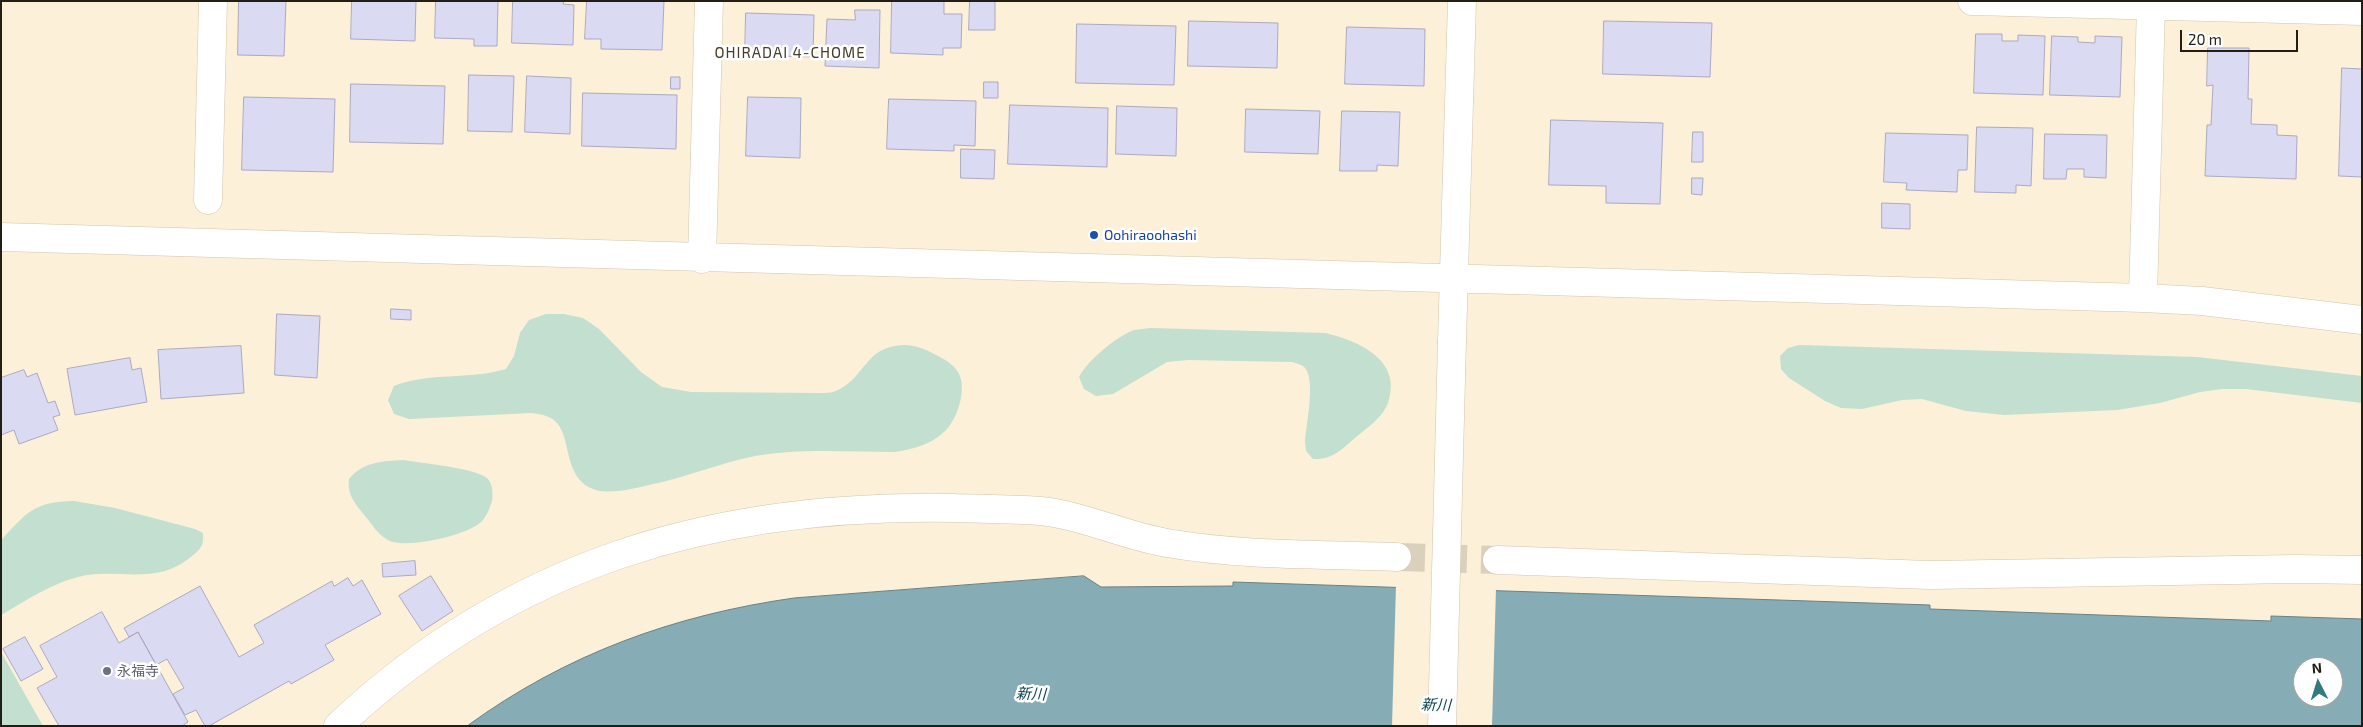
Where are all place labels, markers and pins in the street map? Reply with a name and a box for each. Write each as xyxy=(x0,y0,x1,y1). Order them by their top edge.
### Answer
place label: Oohiraoohashi xyxy=(1104,227,1197,243)
marker: Oohiraoohashi xyxy=(1088,229,1100,241)
place label: 永福寺 xyxy=(117,663,159,679)
marker: 永福寺 xyxy=(101,665,113,677)

